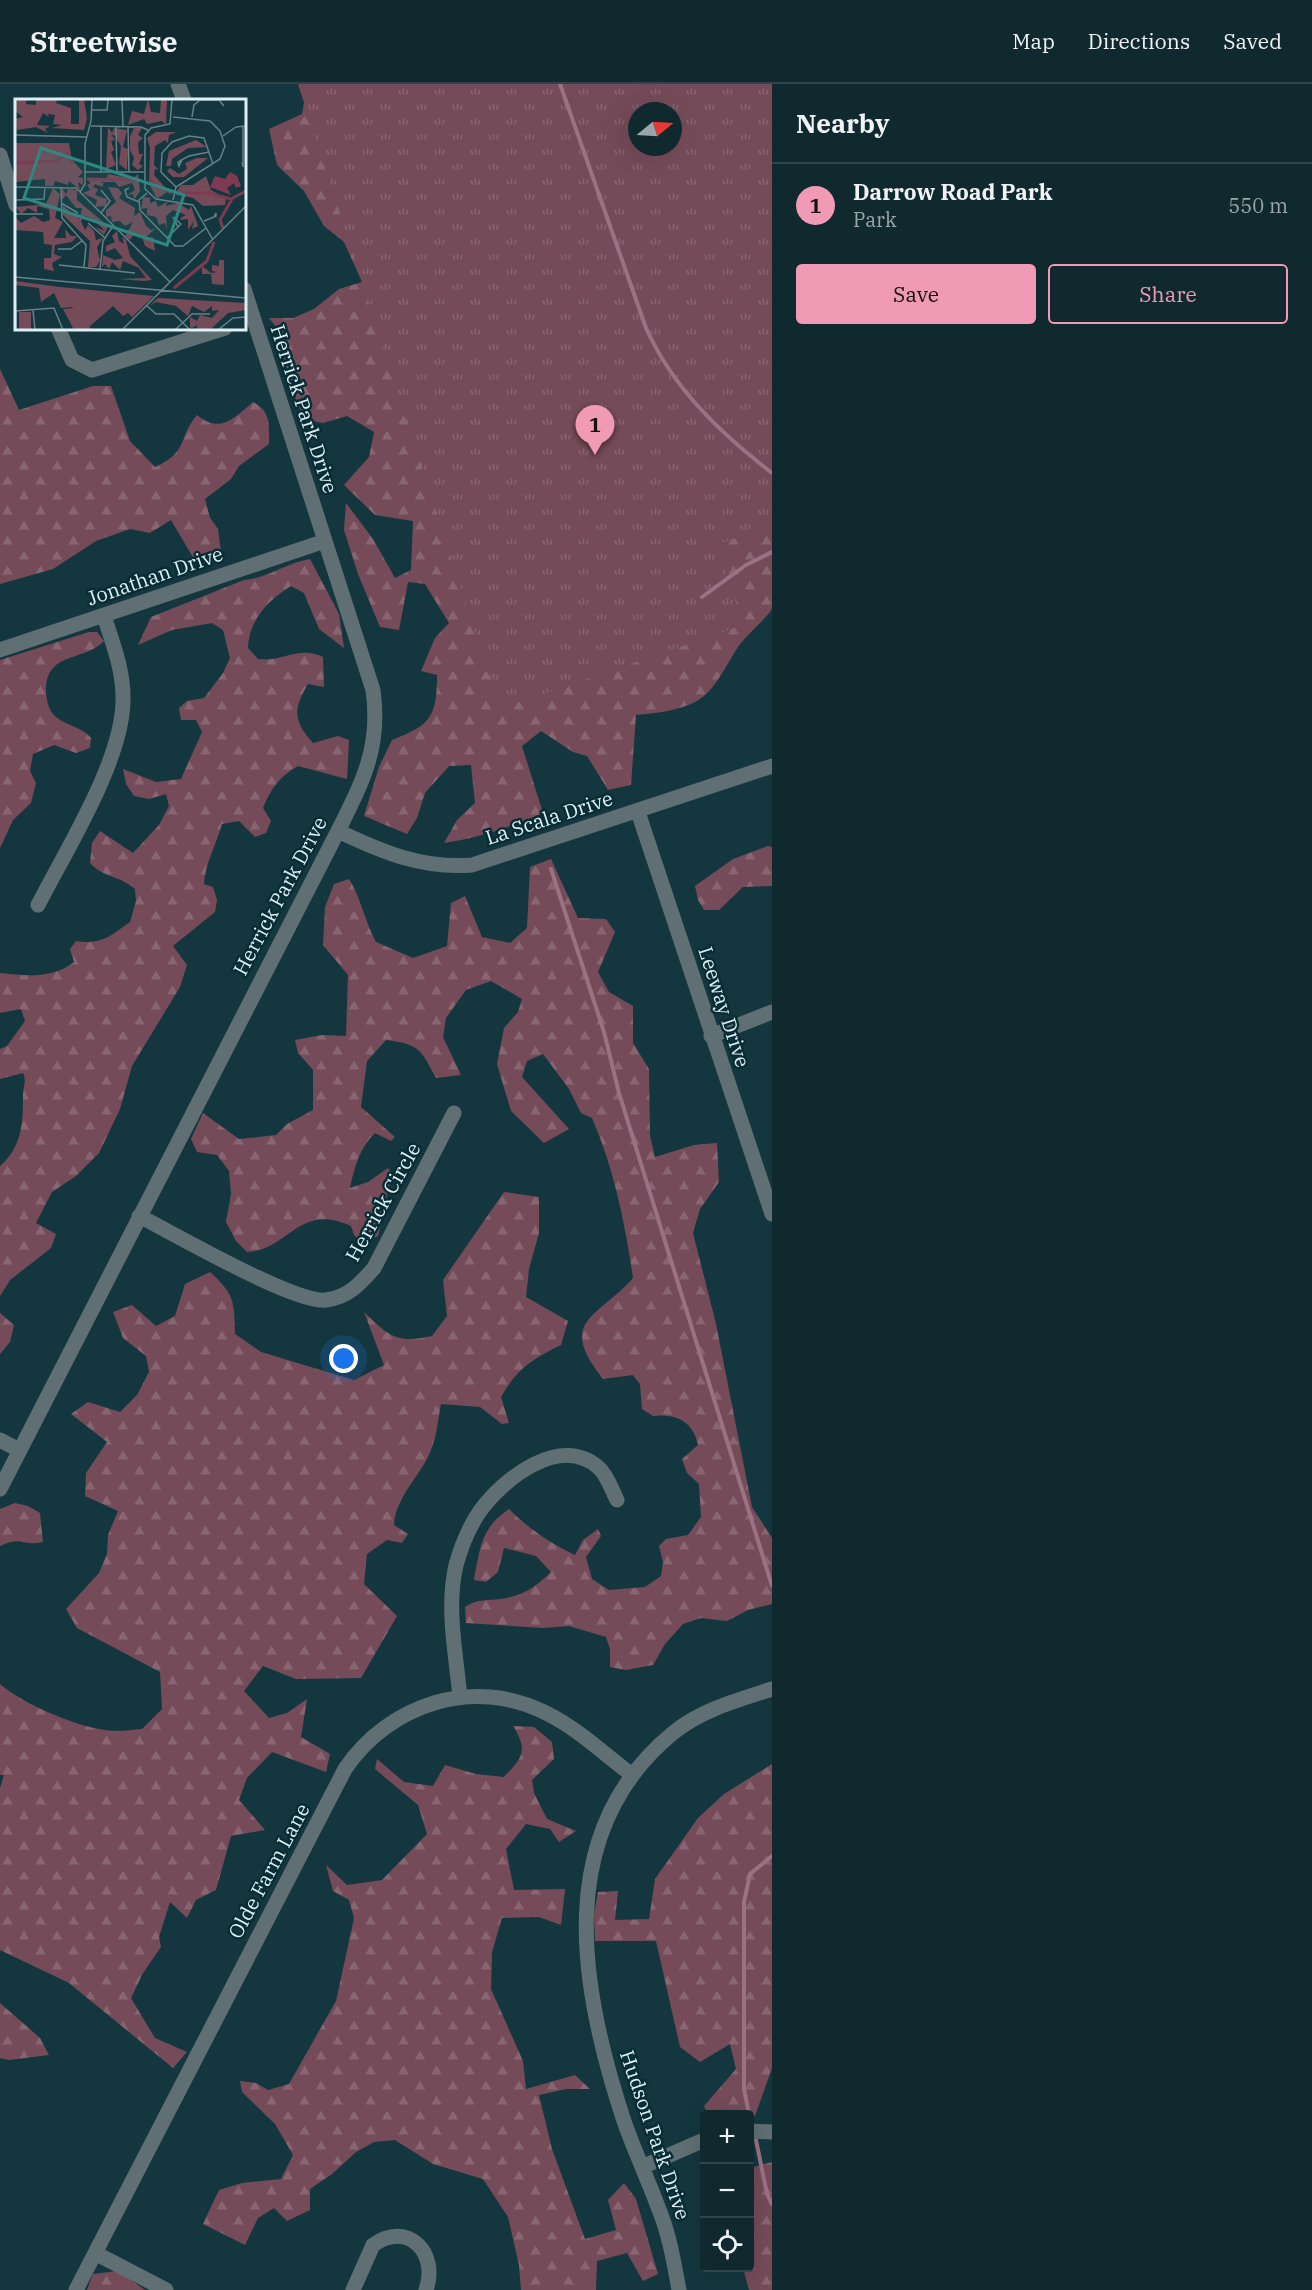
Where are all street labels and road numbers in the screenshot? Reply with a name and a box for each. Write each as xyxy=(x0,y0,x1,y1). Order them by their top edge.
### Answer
street label: Herrick Park Drive xyxy=(264,321,344,497)
street label: Jonathan Drive xyxy=(83,540,226,611)
street label: La Scala Drive xyxy=(482,784,616,851)
street label: Herrick Park Drive xyxy=(226,812,333,980)
street label: Leeway Drive xyxy=(692,943,757,1071)
street label: Herrick Circle xyxy=(339,1137,426,1266)
street label: Olde Farm Lane xyxy=(222,1798,316,1943)
street label: Hudson Park Drive xyxy=(614,2047,697,2223)

